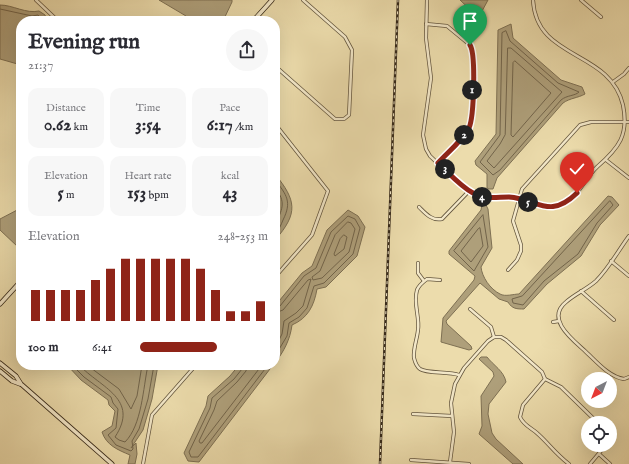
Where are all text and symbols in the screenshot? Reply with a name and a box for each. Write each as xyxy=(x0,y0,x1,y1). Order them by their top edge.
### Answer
pin xyxy=(453,4,487,45)
icon: arrive xyxy=(459,10,481,32)
text: Evening run xyxy=(28,28,140,56)
button: share xyxy=(226,29,268,71)
text: 21:37 xyxy=(28,57,53,74)
pin: 1 xyxy=(462,80,482,100)
text: 1 xyxy=(470,83,474,97)
text: Distance xyxy=(46,101,86,115)
text: Time xyxy=(136,101,160,115)
text: Pace xyxy=(220,101,240,115)
text: 0.62 xyxy=(44,115,71,136)
text: 3:54 xyxy=(135,115,161,136)
text: 6:17 xyxy=(207,115,233,136)
text: km xyxy=(71,120,88,134)
text: /km xyxy=(233,120,253,134)
pin: 2 xyxy=(454,125,474,145)
text: 2 xyxy=(461,128,467,142)
pin xyxy=(560,152,594,193)
icon: check xyxy=(566,158,588,180)
pin: 3 xyxy=(435,159,455,179)
text: 3 xyxy=(443,162,447,176)
text: Elevation xyxy=(44,169,88,183)
text: Heart rate xyxy=(125,169,171,183)
text: kcal xyxy=(221,169,239,183)
text: 5 xyxy=(57,183,64,204)
text: 153 xyxy=(127,183,146,204)
text: 43 xyxy=(223,183,237,204)
pin: 4 xyxy=(472,187,492,207)
text: m xyxy=(64,188,75,202)
text: bpm xyxy=(146,188,169,202)
text: 4 xyxy=(479,190,485,204)
pin: 5 xyxy=(518,192,538,212)
text: 5 xyxy=(526,195,530,209)
text: Elevation xyxy=(28,228,80,245)
text: 248–253 m xyxy=(218,228,268,245)
text: 100 m xyxy=(28,339,58,356)
text: 6:41 xyxy=(92,339,112,356)
north arrow xyxy=(581,372,617,408)
map controls xyxy=(581,372,617,452)
button: locate xyxy=(581,416,617,452)

